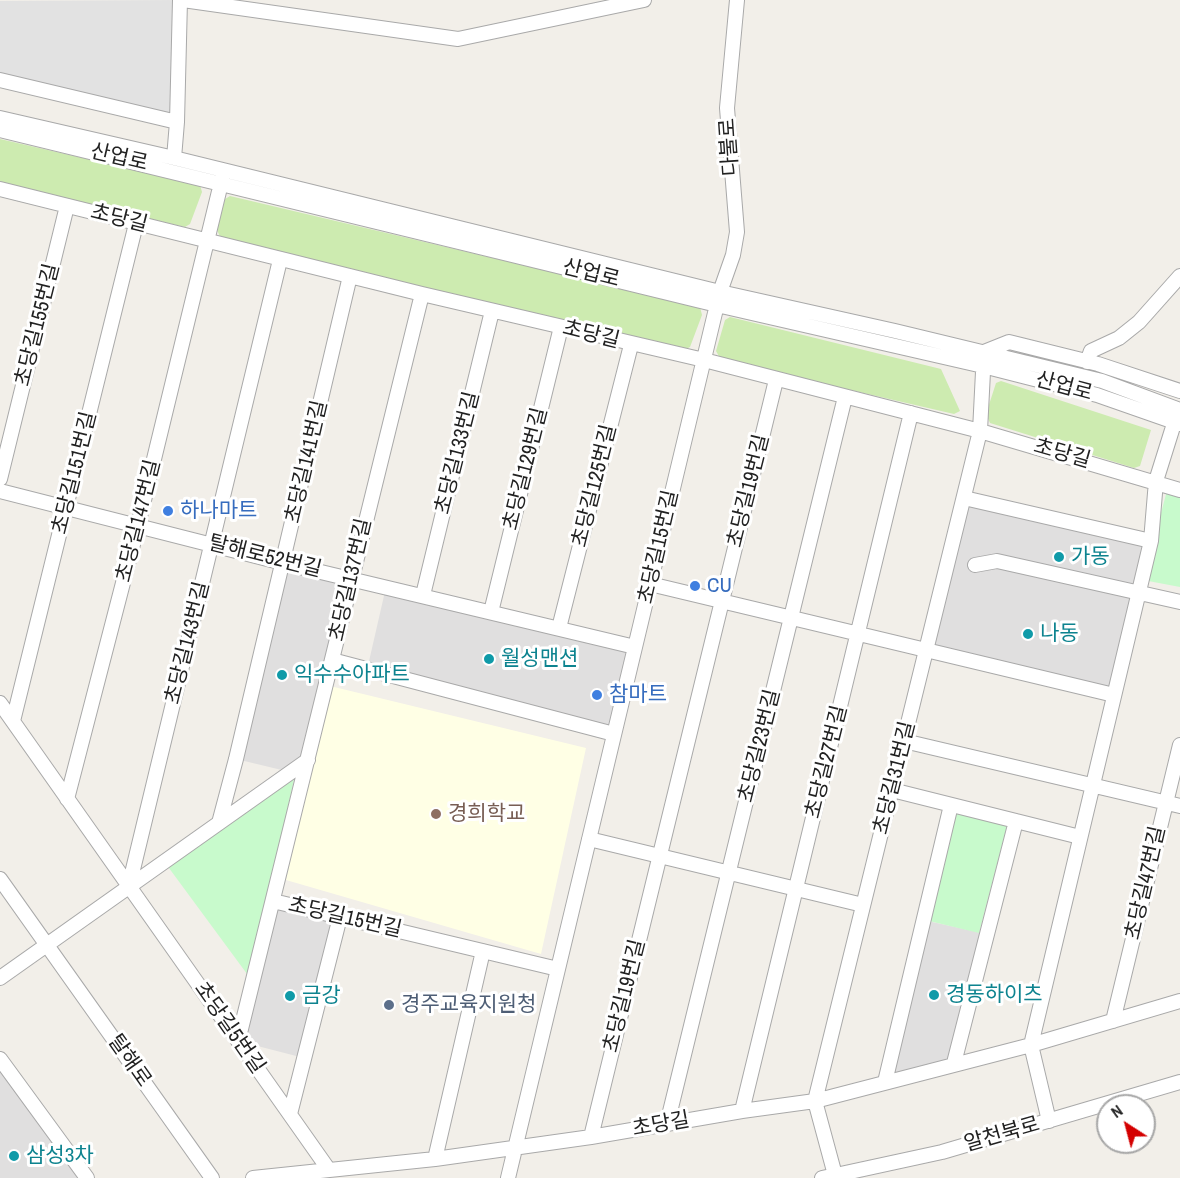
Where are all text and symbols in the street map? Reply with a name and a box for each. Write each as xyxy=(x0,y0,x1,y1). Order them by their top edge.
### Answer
street label: 다불로 xyxy=(715,117,745,177)
street label: 산업로 xyxy=(88,139,150,177)
street label: 초당길 xyxy=(88,200,150,238)
street label: 산업로 xyxy=(560,255,622,293)
street label: 초당길155번길 xyxy=(11,261,65,389)
street label: 초당길 xyxy=(560,316,622,354)
street label: 산업로 xyxy=(1033,367,1095,407)
street label: 초당길133번길 xyxy=(431,389,485,517)
street label: 초당길141번길 xyxy=(281,398,333,526)
street label: 초당길129번길 xyxy=(499,405,553,533)
street label: 초당길151번길 xyxy=(48,409,102,537)
street label: 초당길125번길 xyxy=(568,422,622,550)
street label: 초당길19번길 xyxy=(723,432,775,550)
street label: 초당길 xyxy=(1031,434,1093,474)
street label: 초당길147번길 xyxy=(112,457,166,585)
street label: 초당길15번길 xyxy=(634,488,684,606)
place label: 하나마트 xyxy=(180,498,257,524)
marker: 하나마트 xyxy=(161,504,175,518)
street label: 초당길137번길 xyxy=(325,516,377,644)
street label: 탈해로52번길 xyxy=(206,531,324,583)
place label: 가동 xyxy=(1071,544,1110,570)
marker: 가동 xyxy=(1052,550,1066,564)
place label: CU xyxy=(707,573,732,599)
street label: 초당길143번길 xyxy=(161,579,215,707)
marker: CU xyxy=(688,579,702,593)
place label: 나동 xyxy=(1040,621,1079,647)
marker: 나동 xyxy=(1021,627,1035,641)
place label: 월성맨션 xyxy=(501,646,578,672)
marker: 월성맨션 xyxy=(482,652,496,666)
place label: 익수수아파트 xyxy=(294,662,410,688)
marker: 익수수아파트 xyxy=(275,668,289,682)
place label: 참마트 xyxy=(609,682,667,708)
street label: 초당길23번길 xyxy=(734,687,786,805)
marker: 참마트 xyxy=(590,688,604,702)
street label: 초당길27번길 xyxy=(801,703,853,821)
street label: 초당길31번길 xyxy=(869,719,921,837)
place label: 경희학교 xyxy=(448,801,525,827)
marker: 경희학교 xyxy=(429,807,443,821)
street label: 초당길47번길 xyxy=(1121,824,1171,942)
street label: 초당길15번길 xyxy=(286,893,404,943)
street label: 초당길19번길 xyxy=(599,937,651,1055)
street label: 초당길5번길 xyxy=(188,977,270,1079)
place label: 경동하이츠 xyxy=(946,982,1043,1008)
place label: 금강 xyxy=(302,983,341,1009)
marker: 경동하이츠 xyxy=(927,988,941,1002)
marker: 금강 xyxy=(283,989,297,1003)
place label: 경주교육지원청 xyxy=(401,992,536,1018)
marker: 경주교육지원청 xyxy=(382,998,396,1012)
street label: 탈해로 xyxy=(102,1030,156,1092)
north arrow xyxy=(1096,1094,1156,1154)
text: N xyxy=(1106,1099,1127,1123)
street label: 초당길 xyxy=(630,1108,692,1142)
street label: 알천북로 xyxy=(961,1112,1043,1158)
place label: 삼성3차 xyxy=(26,1143,94,1169)
marker: 삼성3차 xyxy=(7,1149,21,1163)

